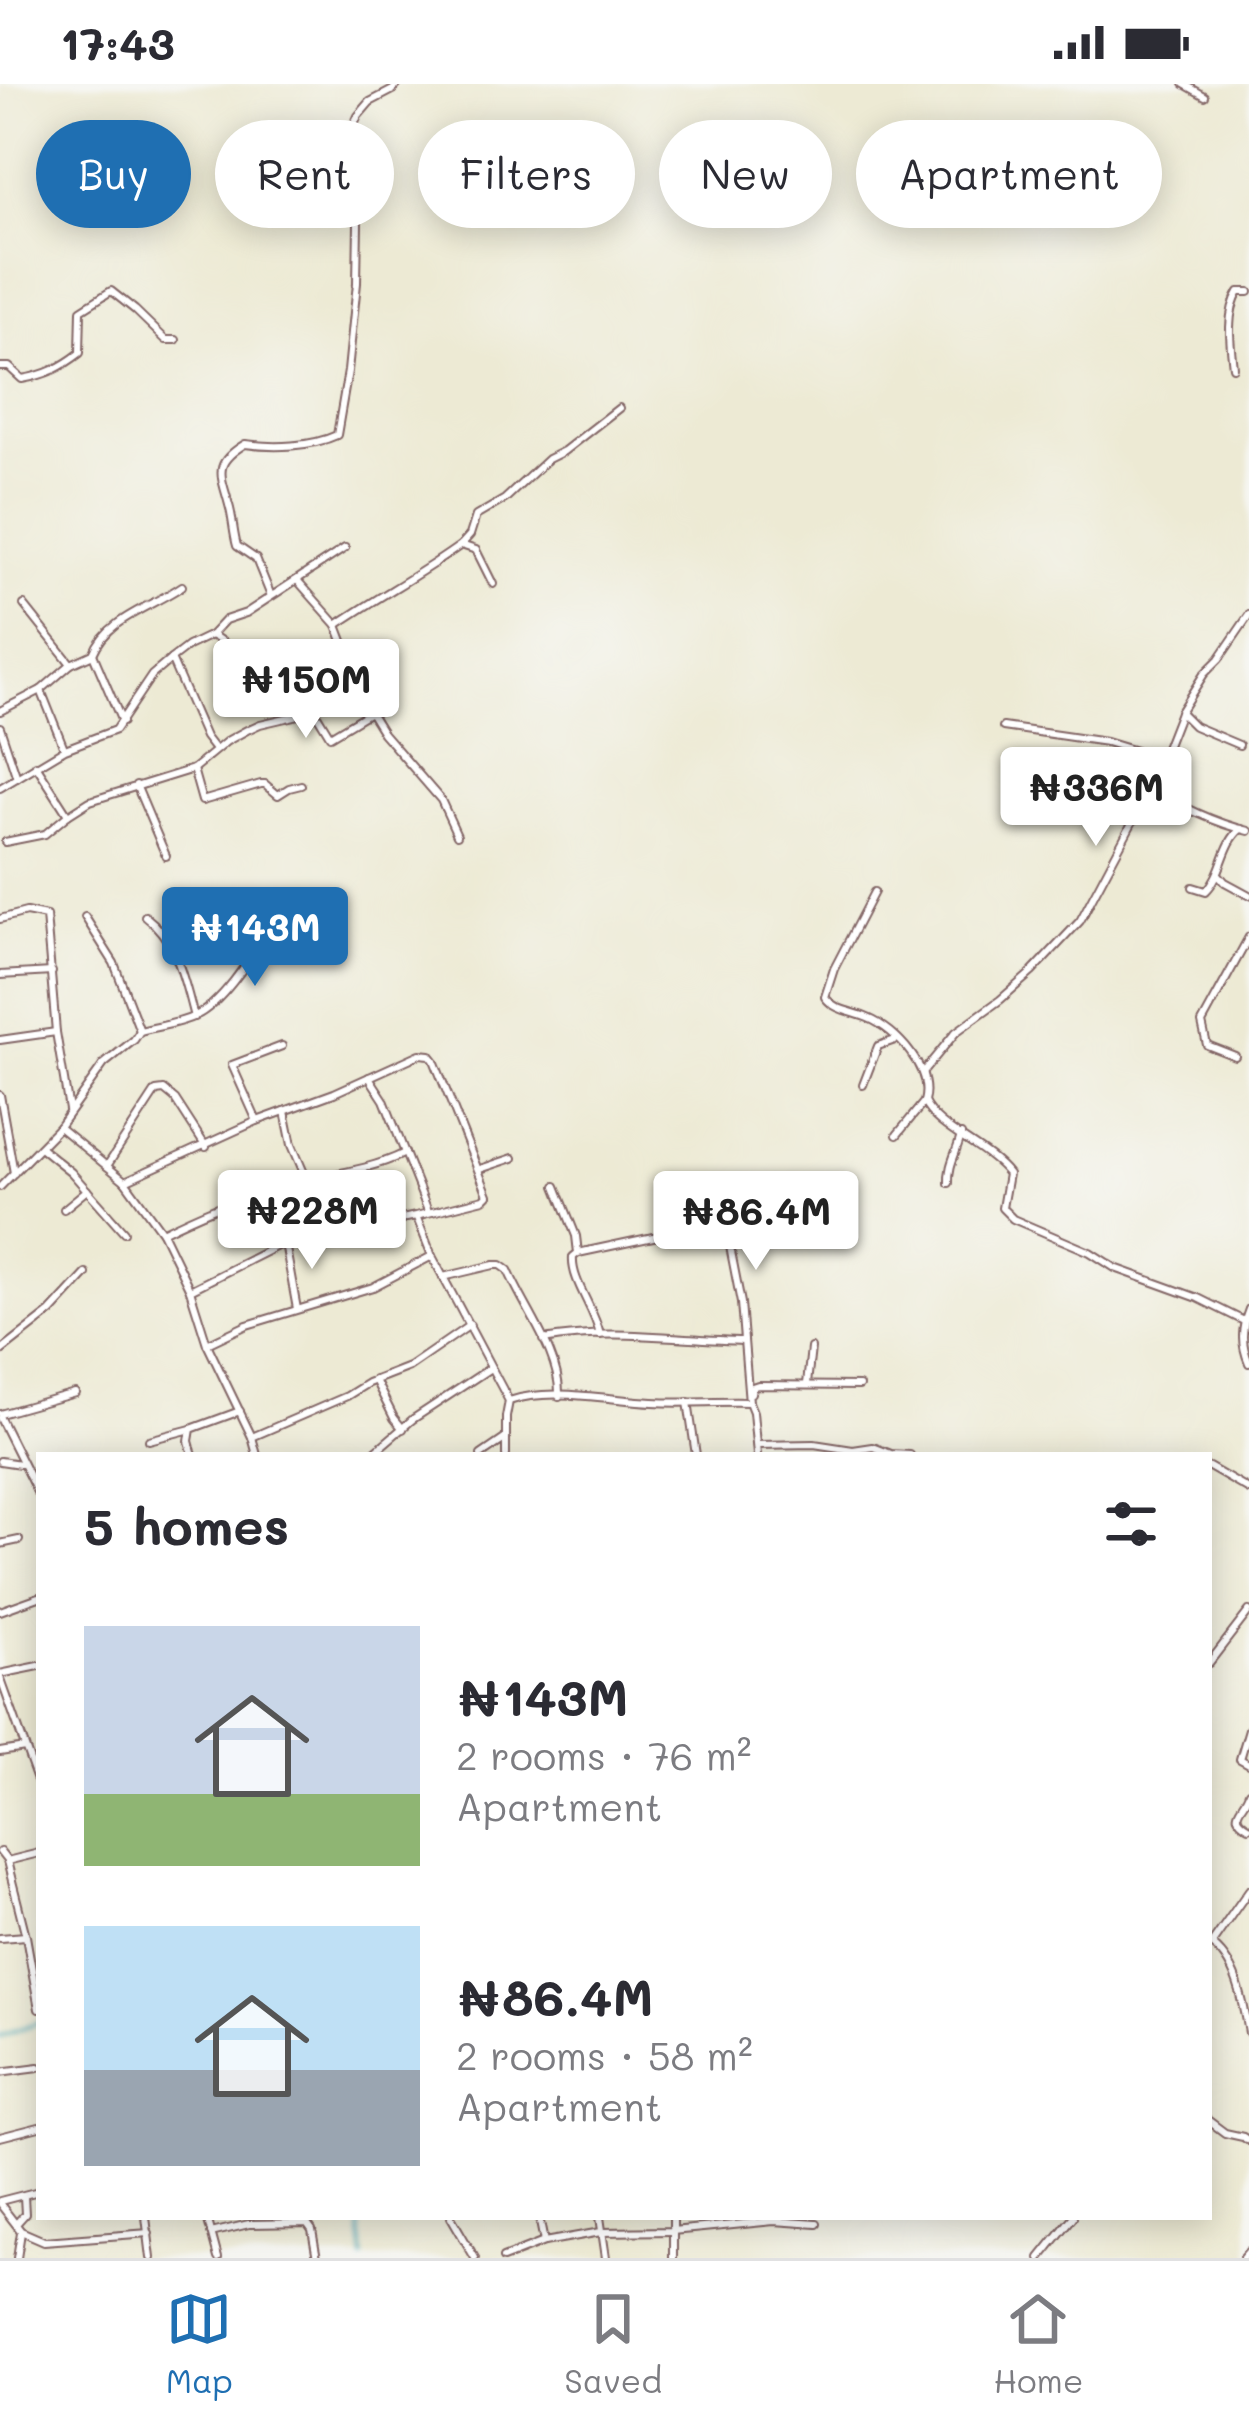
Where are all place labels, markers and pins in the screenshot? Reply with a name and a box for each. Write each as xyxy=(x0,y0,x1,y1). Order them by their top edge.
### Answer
pin: ₦150M xyxy=(222,639,390,741)
pin: ₦336M xyxy=(1012,747,1180,849)
pin: ₦143M xyxy=(171,887,339,989)
pin: ₦228M xyxy=(228,1170,396,1272)
pin: ₦86.4M xyxy=(658,1171,854,1273)

